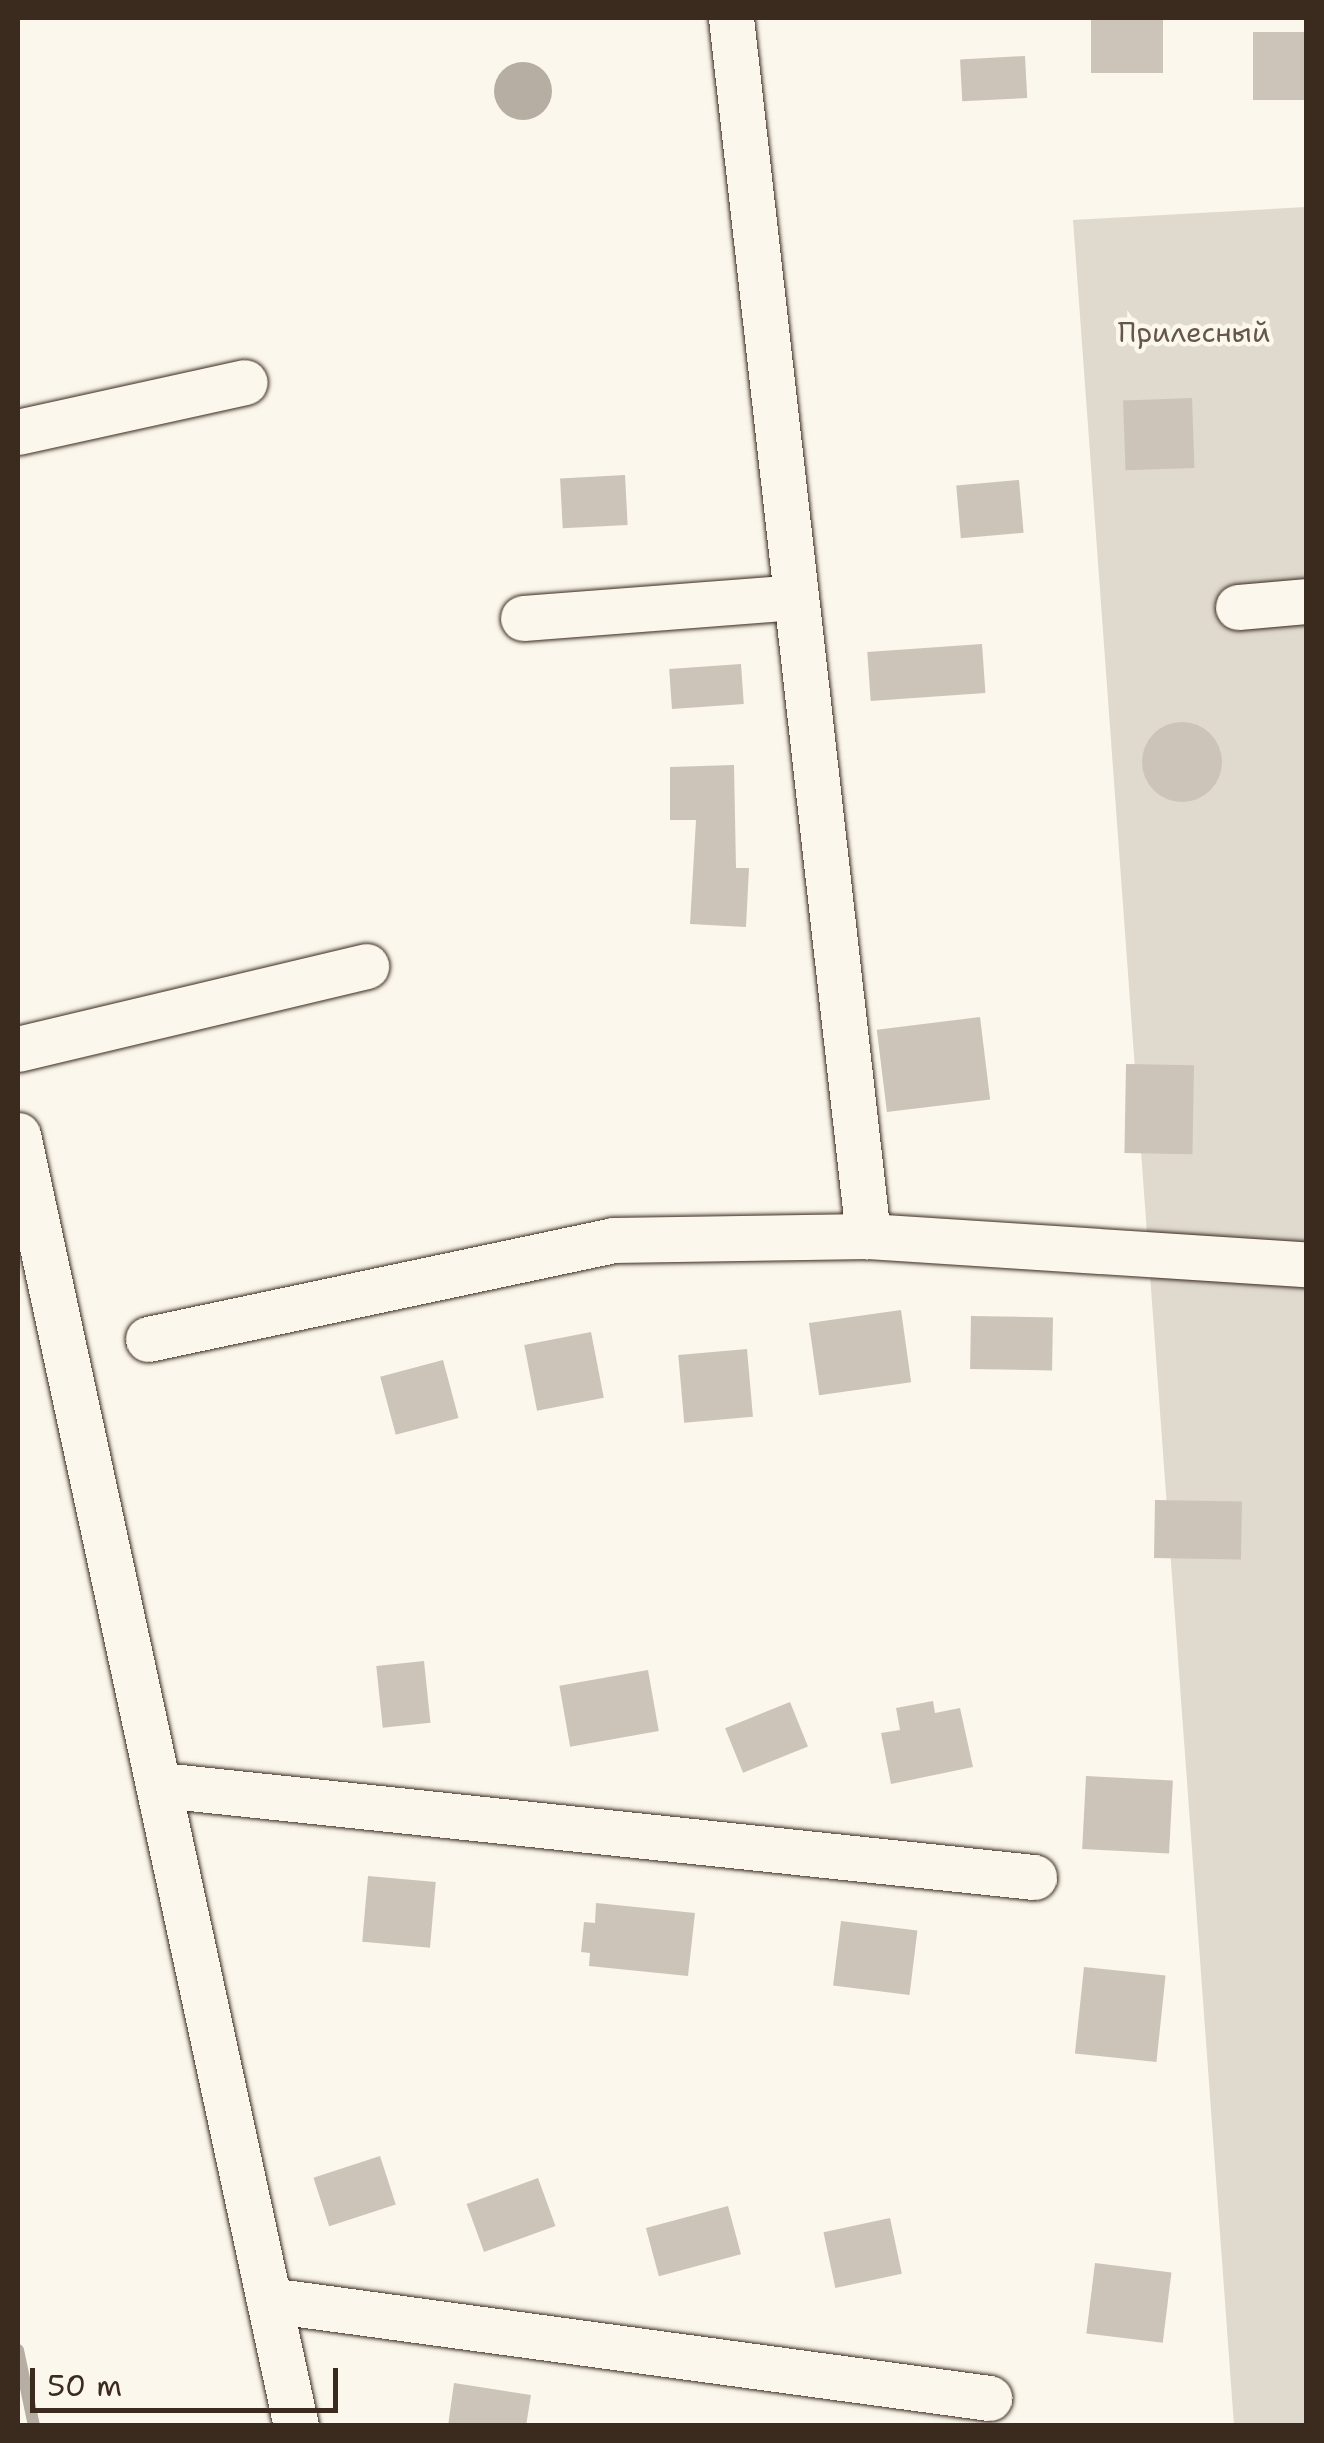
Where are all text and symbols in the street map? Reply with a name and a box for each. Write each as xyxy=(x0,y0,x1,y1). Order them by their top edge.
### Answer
park label: Прилесный xyxy=(1118,315,1270,349)
scale bar xyxy=(35,2348,342,2410)
text: 50 m xyxy=(47,2365,122,2406)

